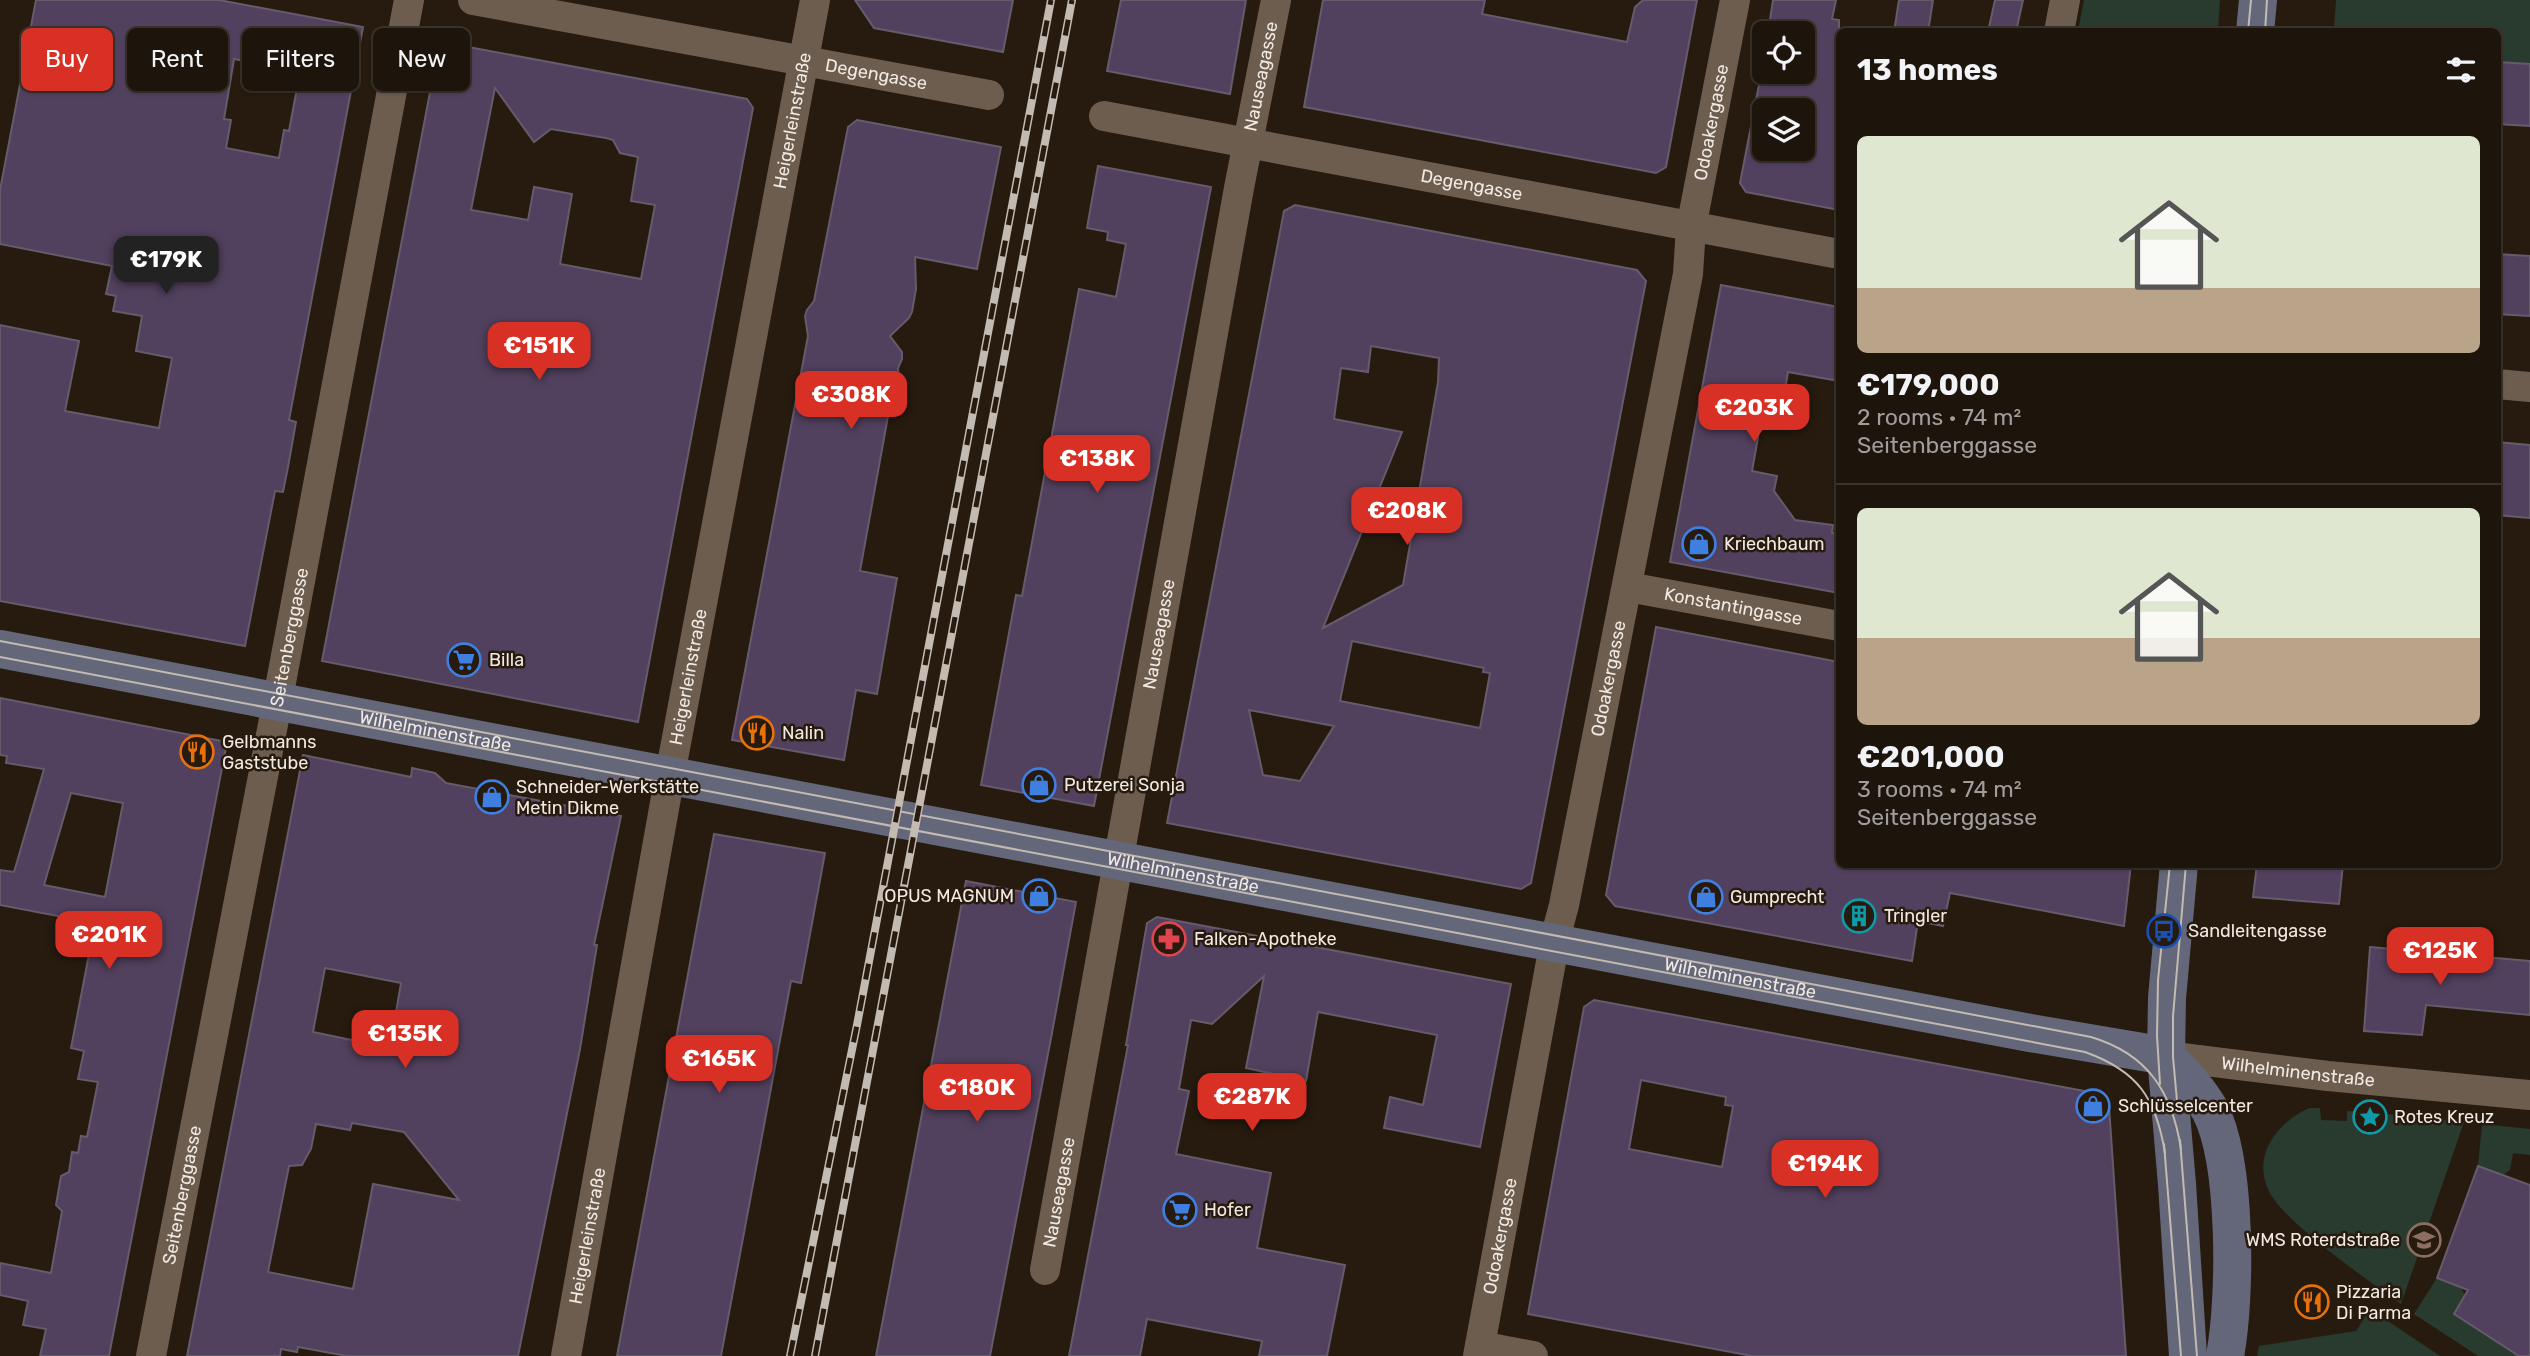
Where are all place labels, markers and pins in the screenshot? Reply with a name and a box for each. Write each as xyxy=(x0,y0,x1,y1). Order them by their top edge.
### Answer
pin: €179K xyxy=(117,236,215,296)
pin: €151K xyxy=(490,322,588,382)
pin: €308K xyxy=(802,372,900,431)
pin: €203K xyxy=(1705,384,1803,444)
pin: €138K xyxy=(1048,435,1146,495)
pin: €208K xyxy=(1358,488,1456,547)
shop icon: Kriechbaum xyxy=(1680,525,1718,563)
place label: Kriechbaum xyxy=(1724,533,1824,555)
supermarket icon: Billa xyxy=(445,641,483,679)
place label: Billa xyxy=(489,649,524,671)
restaurant icon: Nalin xyxy=(738,714,776,752)
place label: Nalin xyxy=(782,722,824,744)
place label: Gelbmanns Gaststube xyxy=(222,731,316,774)
restaurant icon: Gelbmanns Gaststube xyxy=(178,733,216,771)
shop icon: Putzerei Sonja xyxy=(1020,766,1058,804)
place label: Putzerei Sonja xyxy=(1064,774,1185,796)
place label: Schneider-Werkstätte Metin Dikme xyxy=(516,776,699,819)
shop icon: Schneider-Werkstätte Metin Dikme xyxy=(473,778,511,816)
shop icon: OPUS MAGNUM xyxy=(1020,877,1058,915)
shop icon: Gumprecht xyxy=(1687,878,1725,916)
place label: OPUS MAGNUM xyxy=(884,885,1014,907)
place label: Gumprecht xyxy=(1730,886,1824,908)
building icon: Tringler xyxy=(1840,897,1878,935)
place label: Tringler xyxy=(1884,905,1947,927)
pin: €201K xyxy=(60,912,158,971)
bus stop icon: Sandleitengasse xyxy=(2145,912,2183,950)
pharmacy icon: Falken-Apotheke xyxy=(1150,920,1188,958)
place label: Sandleitengasse xyxy=(2188,920,2327,942)
place label: Falken-Apotheke xyxy=(1194,928,1336,950)
pin: €125K xyxy=(2391,928,2489,987)
pin: €135K xyxy=(356,1010,454,1070)
pin: €165K xyxy=(670,1036,768,1095)
pin: €180K xyxy=(928,1064,1026,1124)
pin: €287K xyxy=(1203,1074,1301,1133)
shop icon: Schlüsselcenter xyxy=(2074,1087,2112,1125)
place label: Schlüsselcenter xyxy=(2118,1095,2253,1117)
place icon: Rotes Kreuz xyxy=(2351,1098,2389,1136)
place label: Rotes Kreuz xyxy=(2394,1106,2494,1128)
pin: €194K xyxy=(1776,1140,1874,1200)
supermarket icon: Hofer xyxy=(1161,1191,1199,1229)
place label: Hofer xyxy=(1204,1199,1251,1221)
school or university icon: WMS Roterdstraße xyxy=(2405,1221,2443,1259)
place label: WMS Roterdstraße xyxy=(2246,1229,2400,1251)
place label: Pizzaria Di Parma xyxy=(2336,1281,2411,1324)
restaurant icon: Pizzaria Di Parma xyxy=(2293,1283,2331,1321)

